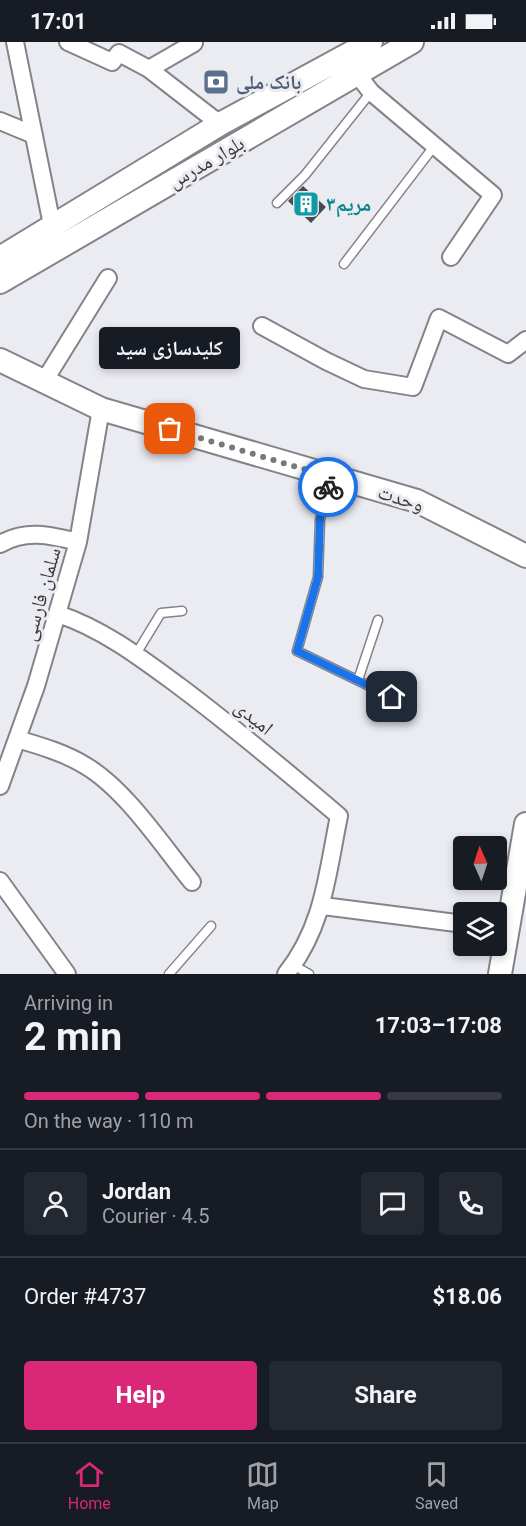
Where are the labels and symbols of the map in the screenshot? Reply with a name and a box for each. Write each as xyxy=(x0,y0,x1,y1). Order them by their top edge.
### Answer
bank icon: بانک ملی xyxy=(201,67,231,97)
place label: بانک ملی xyxy=(236,70,301,95)
street label: بلوار مدرس xyxy=(164,131,248,193)
building icon: مریم۳ xyxy=(291,189,321,219)
place label: مریم۳ xyxy=(326,192,371,218)
callout: کلیدسازی سید xyxy=(100,327,240,369)
pin xyxy=(144,403,195,454)
courier xyxy=(298,457,358,517)
street label: وحدت xyxy=(375,479,427,517)
street label: سلمان فارسی xyxy=(16,544,66,644)
pin xyxy=(366,671,417,722)
street label: امیدی xyxy=(230,694,278,740)
north arrow xyxy=(453,836,507,890)

